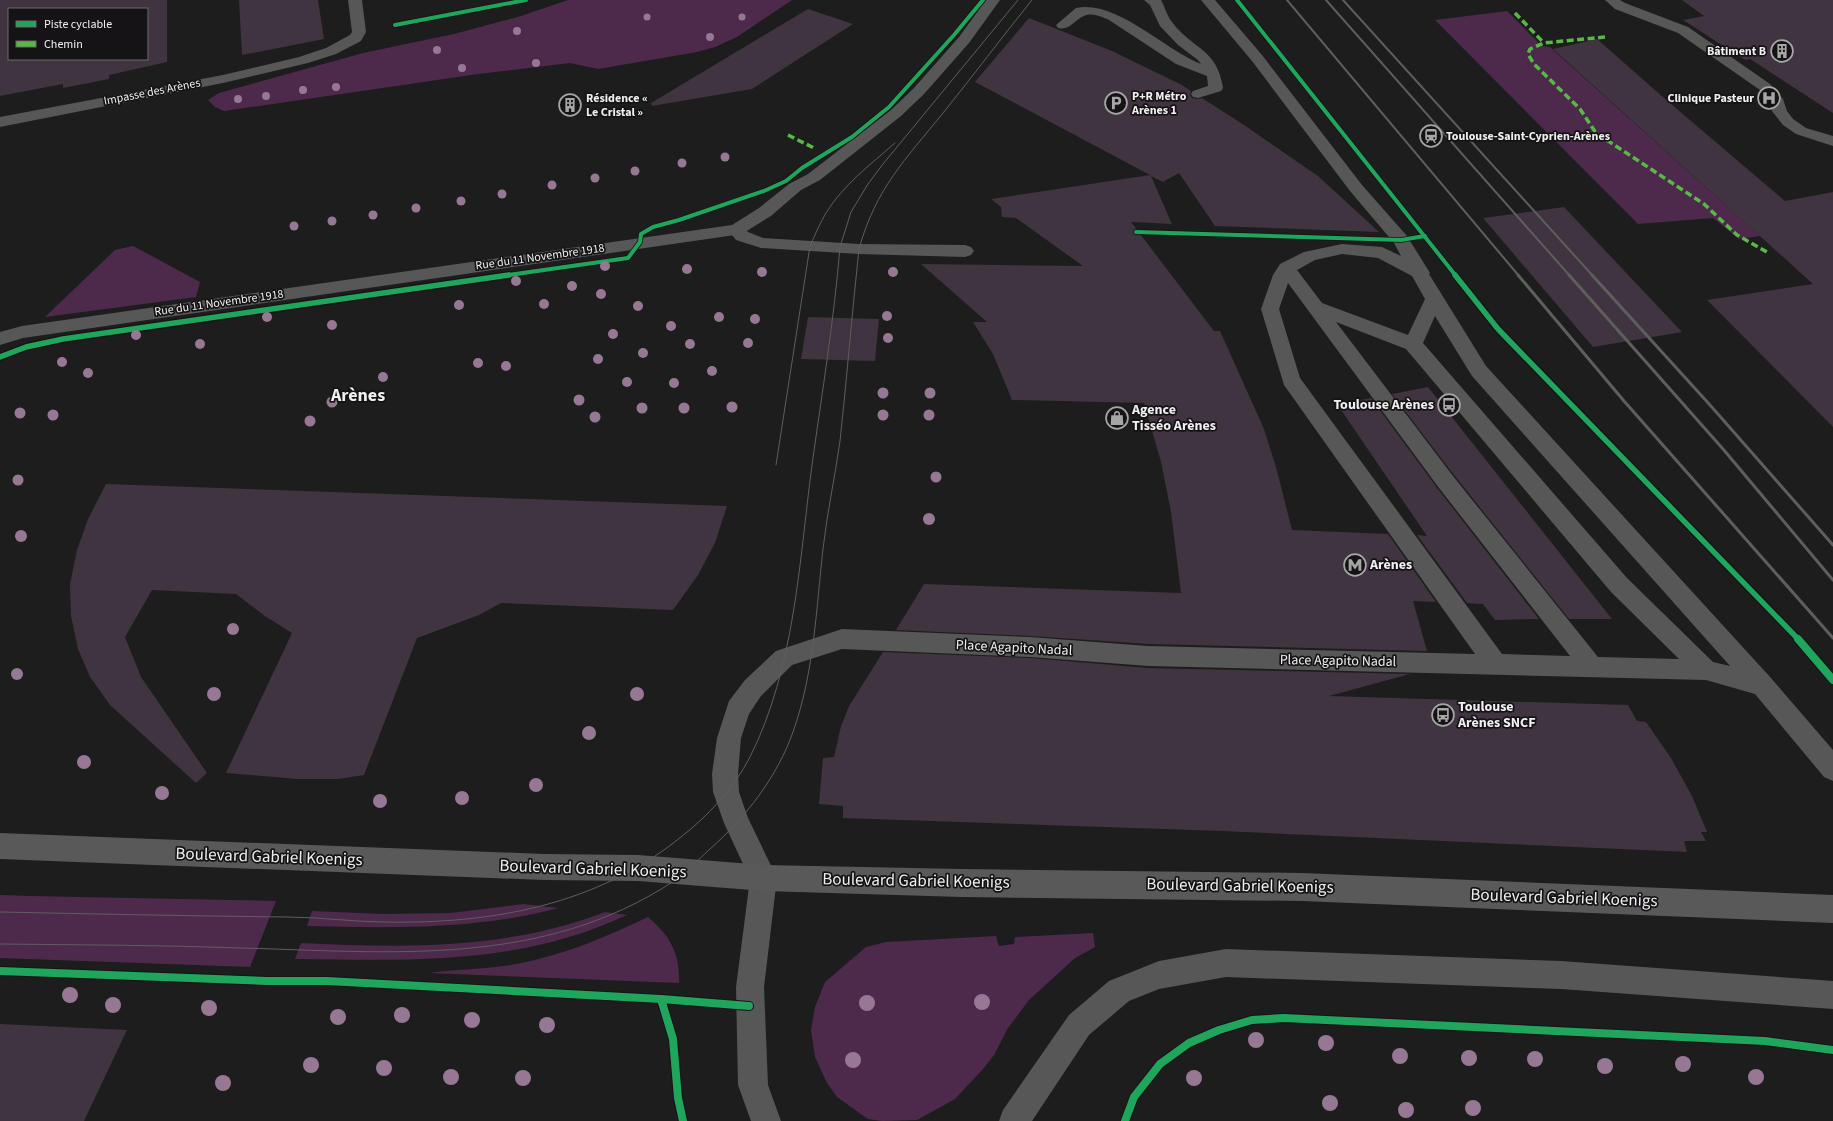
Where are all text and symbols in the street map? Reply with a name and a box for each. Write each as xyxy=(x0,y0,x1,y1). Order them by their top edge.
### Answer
legend xyxy=(8,8,148,60)
text: Piste cyclable xyxy=(44,16,112,33)
text: Chemin xyxy=(44,36,83,53)
building icon: Bâtiment B xyxy=(1769,38,1795,64)
place label: Bâtiment B xyxy=(1707,43,1766,60)
street label: Impasse des Arènes xyxy=(102,74,202,110)
hospital icon: Clinique Pasteur xyxy=(1756,85,1782,111)
place label: P+R Métro Arènes 1 xyxy=(1131,88,1187,119)
place label: Résidence « Le Cristal » xyxy=(586,90,648,121)
parking icon: P+R Métro Arènes 1 xyxy=(1103,90,1129,116)
place label: Clinique Pasteur xyxy=(1667,90,1754,107)
building icon: Résidence « Le Cristal » xyxy=(557,92,583,118)
station icon: Toulouse-Saint-Cyprien-Arènes xyxy=(1418,123,1444,149)
place label: Toulouse-Saint-Cyprien-Arènes xyxy=(1446,128,1610,145)
street label: Rue du 11 Novembre 1918 xyxy=(474,240,606,274)
street label: Rue du 11 Novembre 1918 xyxy=(153,286,285,320)
district label: Arènes xyxy=(330,383,385,408)
bus stop icon: Toulouse Arènes xyxy=(1436,392,1462,418)
place label: Toulouse Arènes xyxy=(1333,395,1434,415)
place label: Agence Tisséo Arènes xyxy=(1131,400,1216,436)
shop icon: Agence Tisséo Arènes xyxy=(1104,405,1130,431)
metro station icon: Arènes xyxy=(1342,552,1368,578)
place label: Arènes xyxy=(1369,555,1412,575)
street label: Place Agapito Nadal xyxy=(955,635,1073,661)
street label: Place Agapito Nadal xyxy=(1280,650,1397,672)
place label: Toulouse Arènes SNCF xyxy=(1457,697,1536,733)
bus stop icon: Toulouse Arènes SNCF xyxy=(1430,702,1456,728)
street label: Boulevard Gabriel Koenigs xyxy=(175,842,363,872)
street label: Boulevard Gabriel Koenigs xyxy=(499,854,687,884)
street label: Boulevard Gabriel Koenigs xyxy=(822,867,1010,895)
street label: Boulevard Gabriel Koenigs xyxy=(1146,872,1334,900)
street label: Boulevard Gabriel Koenigs xyxy=(1470,883,1658,913)

